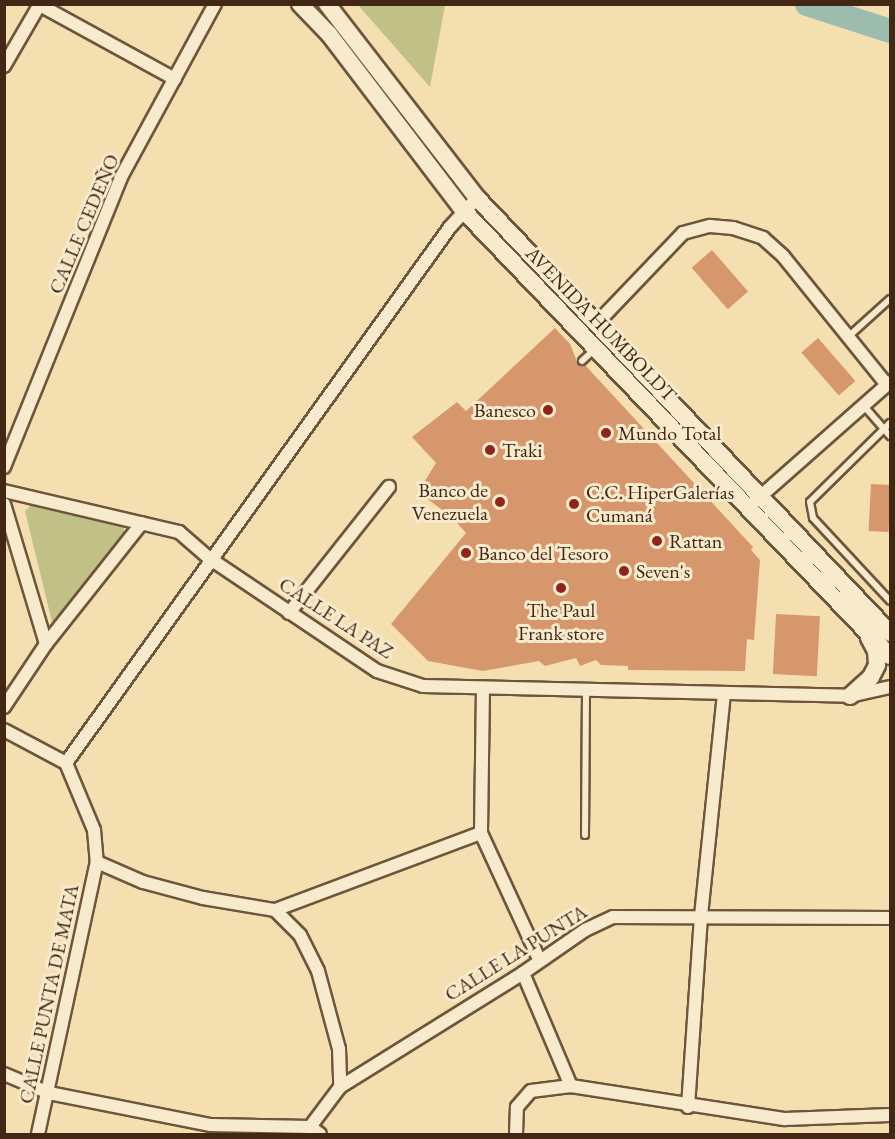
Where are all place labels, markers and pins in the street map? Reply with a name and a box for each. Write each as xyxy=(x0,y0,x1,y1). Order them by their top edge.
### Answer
place label: Banesco xyxy=(474,398,536,422)
marker: Banesco xyxy=(541,403,555,417)
place label: Mundo Total xyxy=(618,421,721,445)
marker: Mundo Total xyxy=(599,426,613,440)
place label: Traki xyxy=(502,438,542,462)
marker: Traki xyxy=(483,443,497,457)
place label: Banco de Venezuela xyxy=(412,478,488,525)
place label: C.C. HiperGalerías Cumaná xyxy=(586,480,734,527)
marker: Banco de Venezuela xyxy=(493,495,507,509)
marker: C.C. HiperGalerías Cumaná xyxy=(567,497,581,511)
place label: Rattan xyxy=(669,529,722,553)
marker: Rattan xyxy=(650,534,664,548)
place label: Banco del Tesoro xyxy=(478,541,609,565)
marker: Banco del Tesoro xyxy=(459,546,473,560)
place label: Seven's xyxy=(636,559,690,583)
marker: Seven's xyxy=(617,564,631,578)
marker: The Paul Frank store xyxy=(554,581,568,595)
place label: The Paul Frank store xyxy=(518,598,604,645)

